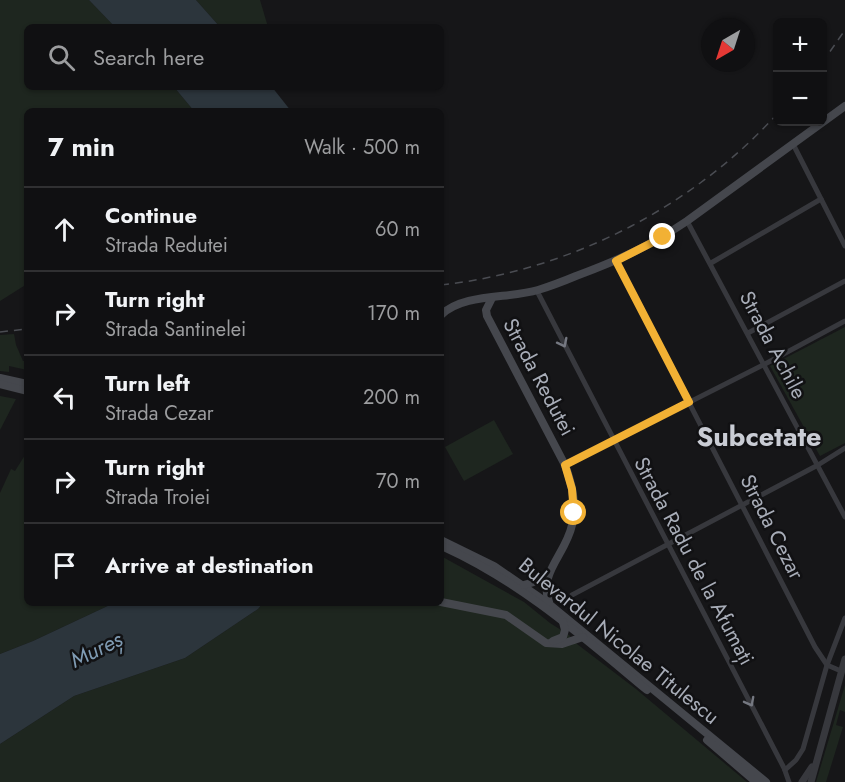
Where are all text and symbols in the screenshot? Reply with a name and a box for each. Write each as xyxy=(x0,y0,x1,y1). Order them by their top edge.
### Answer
north arrow xyxy=(701,18,755,72)
map controls xyxy=(773,18,827,126)
button: + xyxy=(773,18,827,72)
search box xyxy=(24,24,444,90)
icon: search xyxy=(45,41,78,74)
text: Search here xyxy=(93,41,204,73)
button: − xyxy=(773,72,827,126)
text: 7 min xyxy=(48,128,115,166)
text: Walk · 500 m xyxy=(304,133,420,162)
text: Continue xyxy=(105,199,197,231)
icon: ahead xyxy=(48,213,81,246)
text: 60 m xyxy=(375,215,420,244)
route end xyxy=(649,223,675,249)
text: Strada Redutei xyxy=(105,231,228,260)
text: Turn right xyxy=(105,283,205,315)
street label: Strada Achile xyxy=(732,286,814,404)
icon: right xyxy=(48,297,81,330)
text: 170 m xyxy=(367,299,420,328)
street label: Strada Redutei xyxy=(495,313,583,441)
text: Strada Santinelei xyxy=(105,315,246,344)
one-way arrow xyxy=(556,336,568,347)
text: Turn left xyxy=(105,367,190,399)
icon: left xyxy=(48,381,81,414)
text: 200 m xyxy=(363,383,420,412)
text: Strada Cezar xyxy=(105,399,214,428)
district label: Subcetate xyxy=(696,417,822,456)
text: Turn right xyxy=(105,451,205,483)
street label: Strada Radu de la Afumați xyxy=(626,452,762,670)
icon: right xyxy=(48,465,81,498)
text: 70 m xyxy=(376,467,420,496)
street label: Strada Cezar xyxy=(733,469,812,585)
text: Strada Troiei xyxy=(105,483,210,512)
route start xyxy=(560,499,586,525)
icon: arrive xyxy=(48,549,81,582)
text: Arrive at destination xyxy=(105,549,314,581)
street label: Bulevardul Nicolae Titulescu xyxy=(512,551,726,731)
water label: Mureș xyxy=(64,622,128,675)
one-way arrow xyxy=(743,696,754,707)

